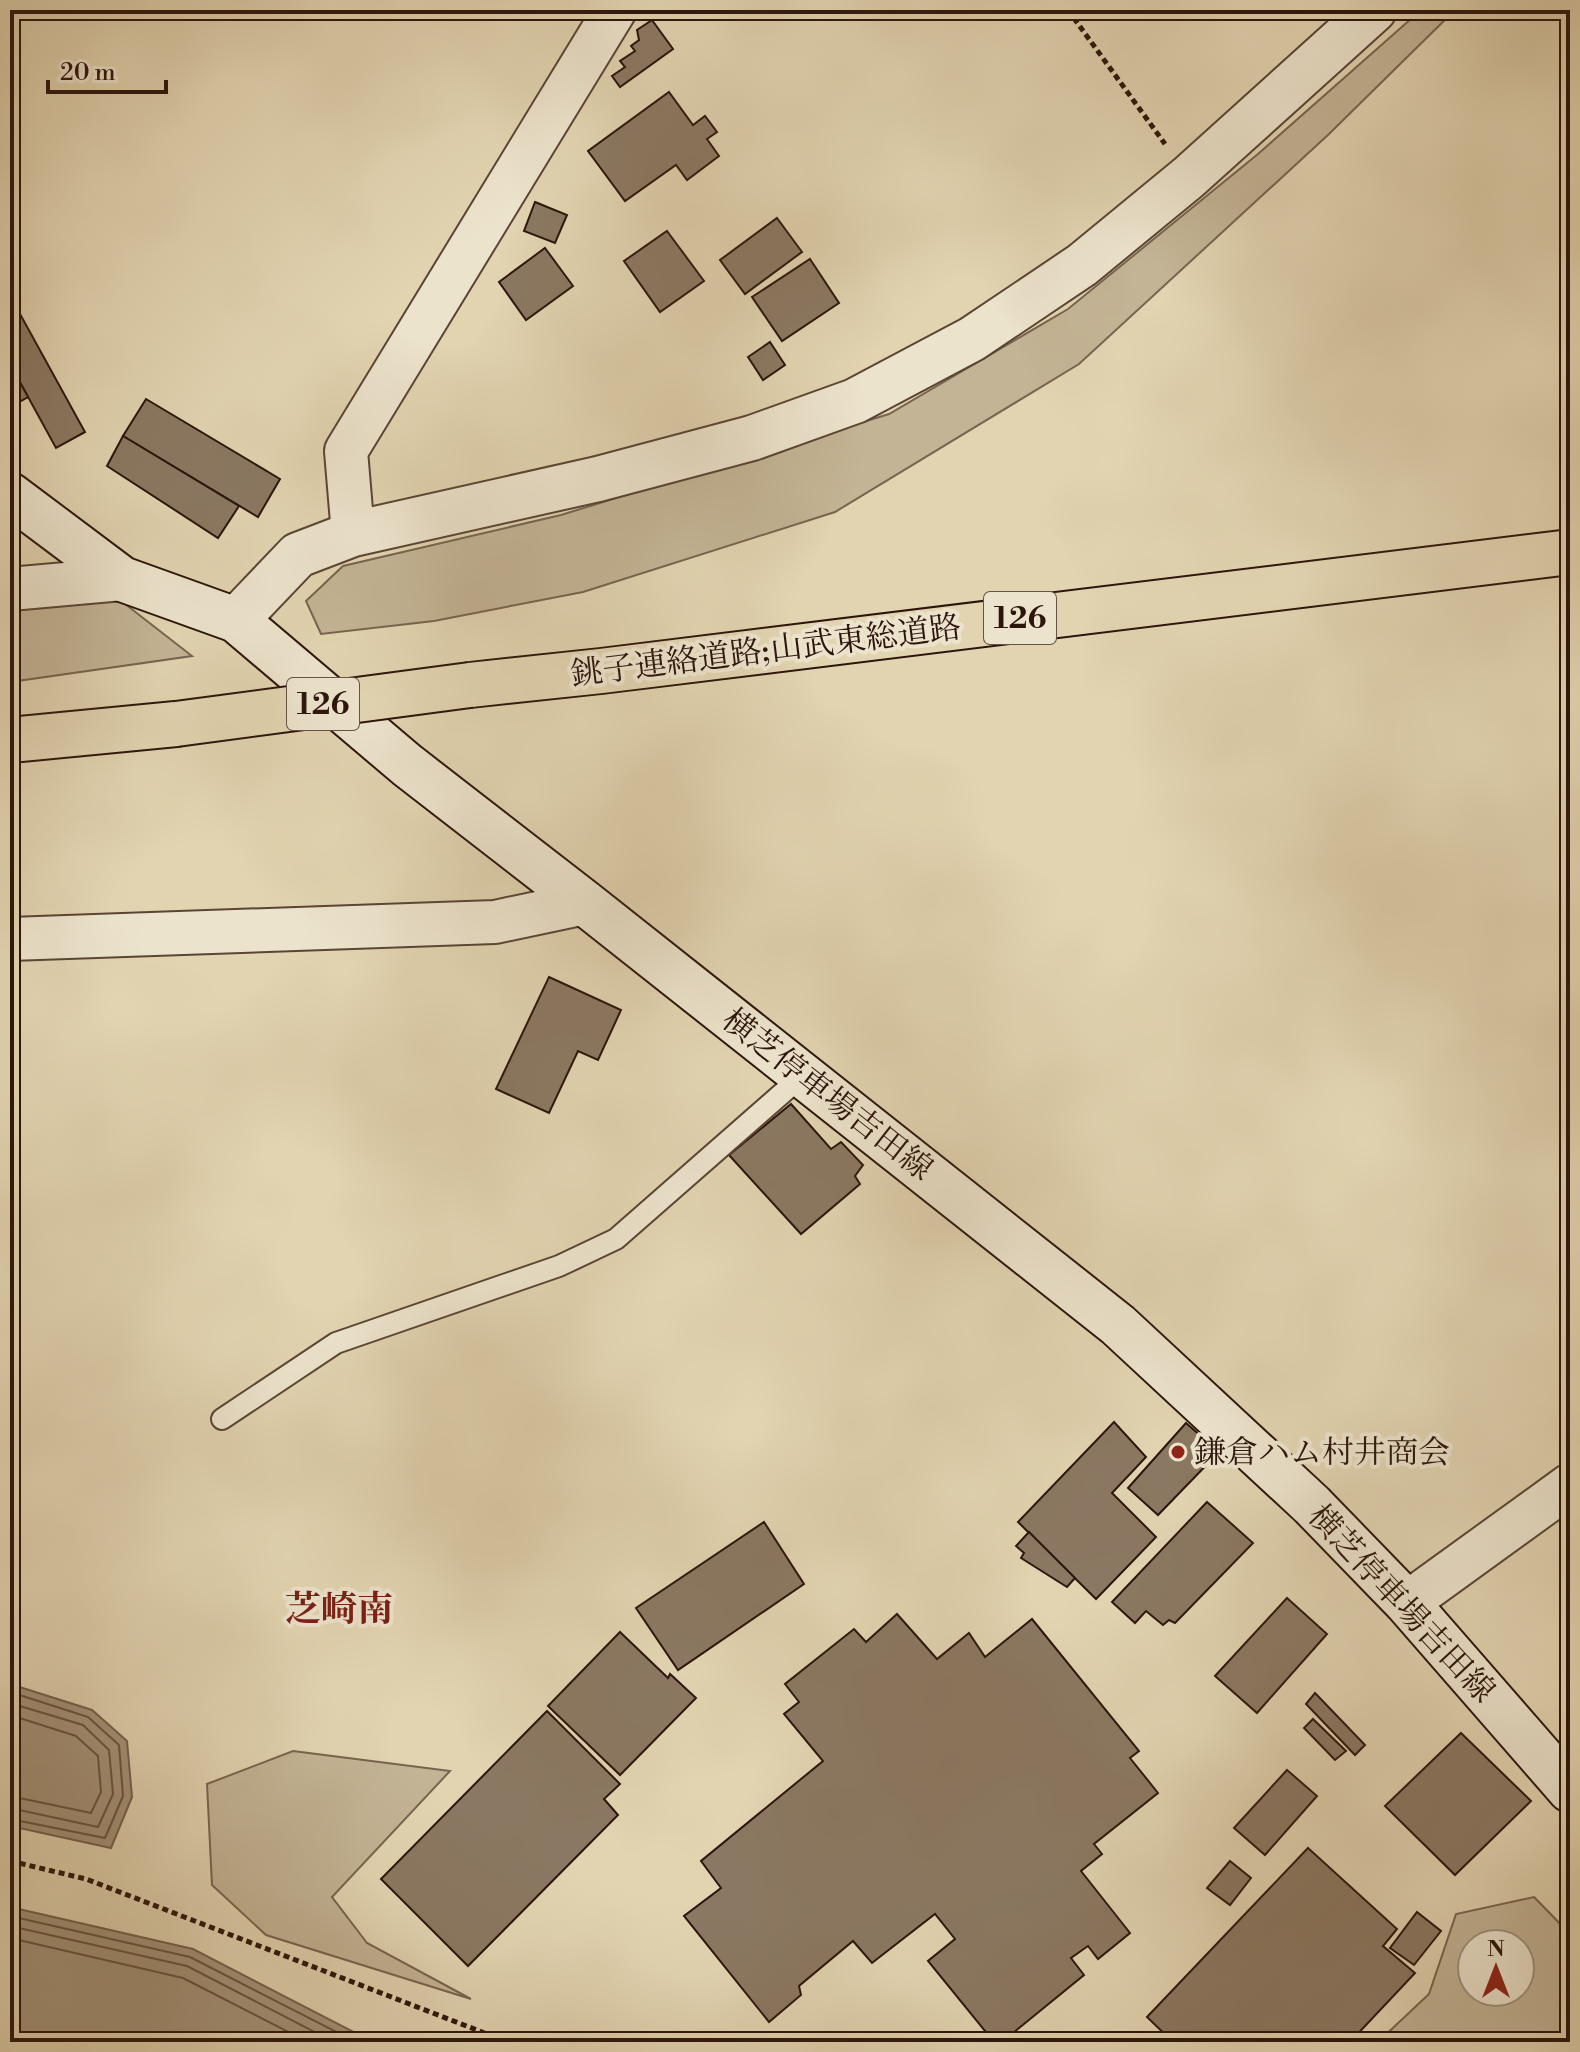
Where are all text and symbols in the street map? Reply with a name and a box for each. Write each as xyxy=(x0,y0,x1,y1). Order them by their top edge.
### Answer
scale bar xyxy=(48,44,166,94)
text: 20 m xyxy=(60,58,116,88)
road number: 126 xyxy=(984,592,1056,644)
street label: 銚子連絡道路;山武東総道路 xyxy=(569,607,964,695)
road number: 126 xyxy=(287,678,359,730)
street label: 横芝停車場吉田線 xyxy=(714,1000,941,1189)
place label: 鎌倉ハム村井商会 xyxy=(1194,1433,1450,1473)
marker: 鎌倉ハム村井商会 xyxy=(1169,1443,1187,1461)
street label: 横芝停車場吉田線 xyxy=(1299,1496,1503,1711)
district label: 芝崎南 xyxy=(285,1588,393,1633)
north arrow xyxy=(1456,1928,1536,2008)
text: N xyxy=(1487,1936,1505,1963)

